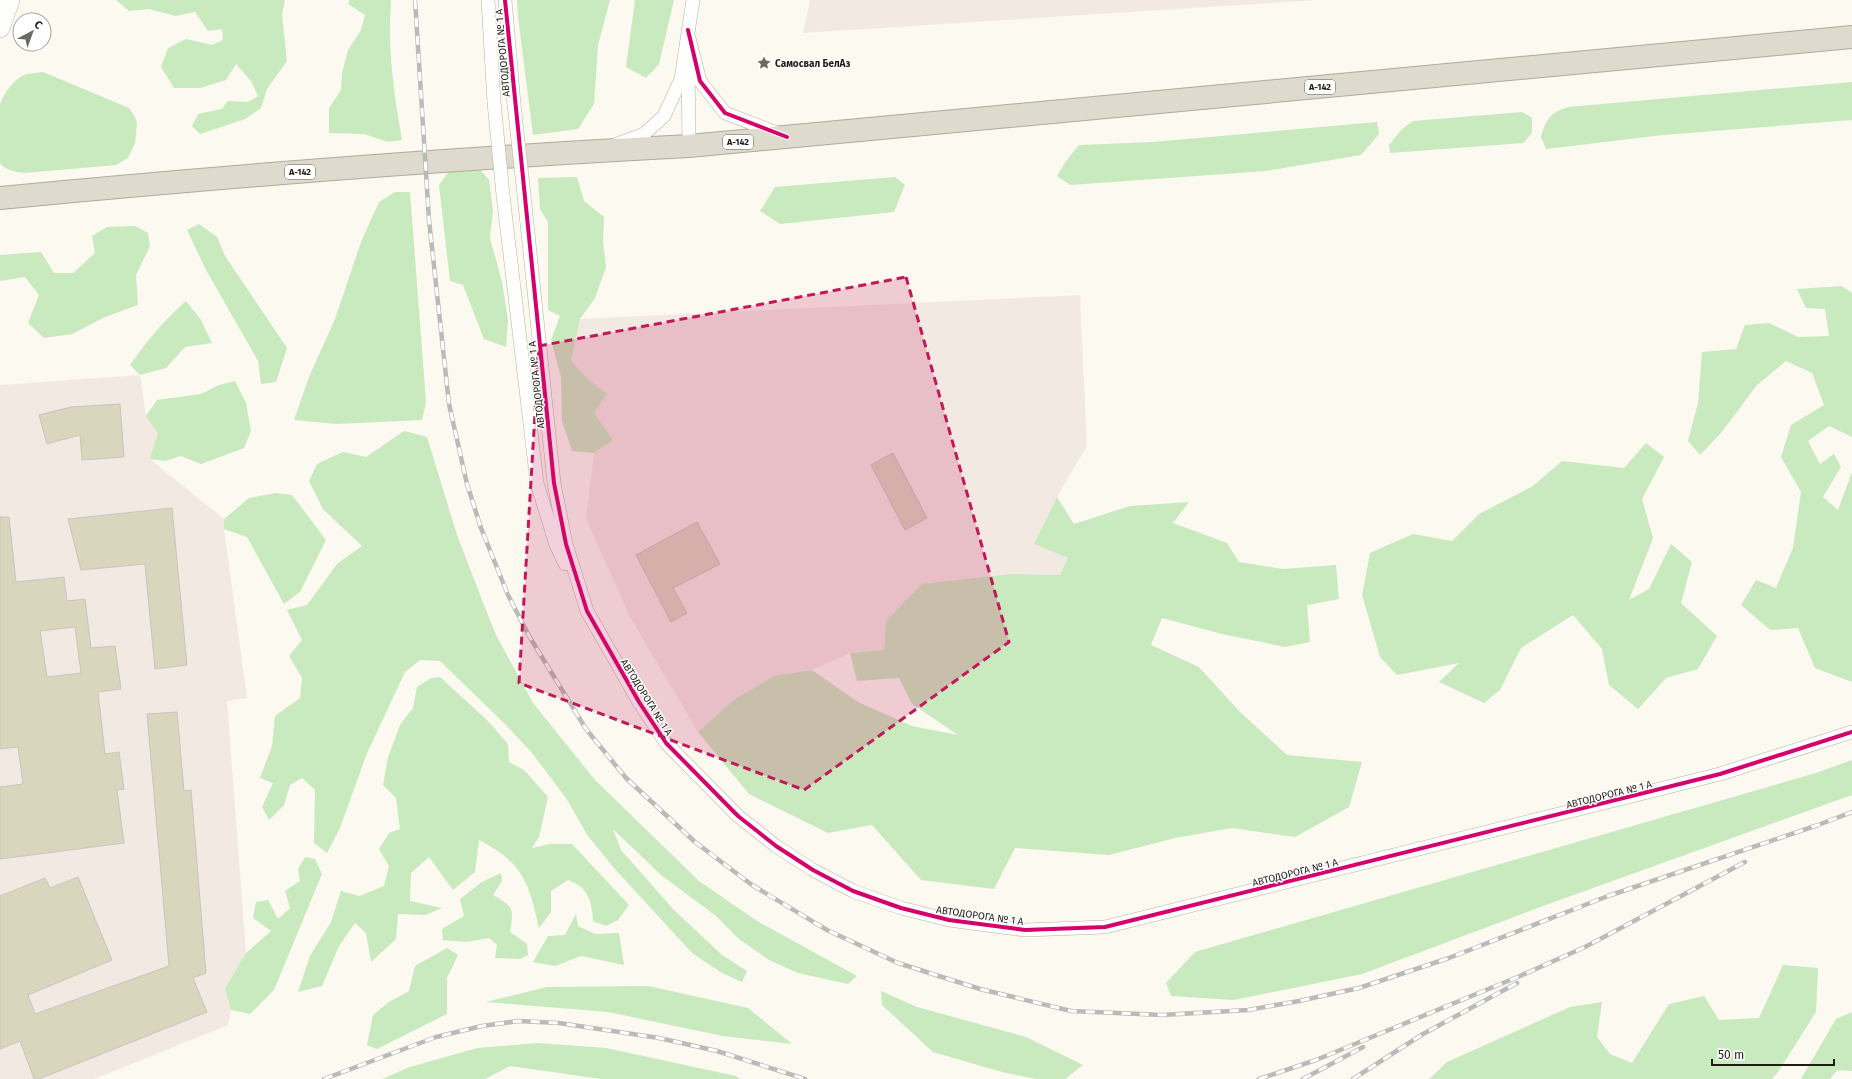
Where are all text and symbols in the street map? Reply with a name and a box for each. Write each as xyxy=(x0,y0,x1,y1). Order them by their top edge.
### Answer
street label: АВТОДОРОГА № 1 А xyxy=(493,8,513,97)
north arrow xyxy=(12,12,52,52)
text: С xyxy=(32,18,45,32)
place icon: Самосвал БелАз xyxy=(756,55,772,71)
place label: Самосвал БелАз xyxy=(775,58,850,70)
road number: А-142 xyxy=(1305,80,1335,94)
road number: А-142 xyxy=(723,135,753,149)
road number: А-142 xyxy=(285,165,315,179)
street label: АВТОДОРОГА № 1 А xyxy=(526,340,548,429)
street label: АВТОДОРОГА № 1 А xyxy=(618,657,675,738)
street label: АВТОДОРОГА № 1 А xyxy=(1565,778,1654,811)
street label: АВТОДОРОГА № 1 А xyxy=(1251,856,1340,889)
street label: АВТОДОРОГА № 1 А xyxy=(935,904,1025,928)
scale bar xyxy=(1712,1041,1834,1067)
text: 50 m xyxy=(1718,1048,1744,1062)

